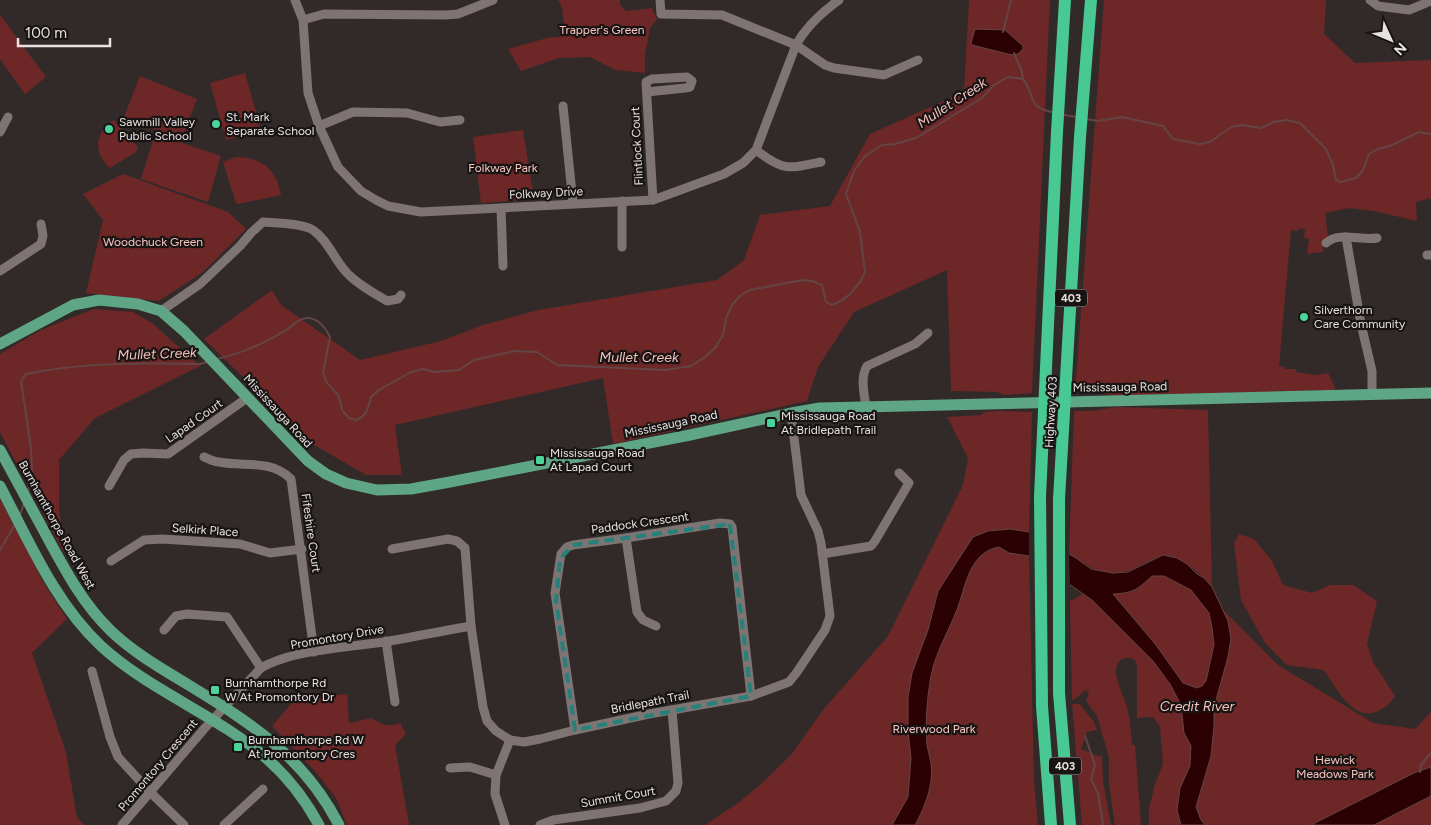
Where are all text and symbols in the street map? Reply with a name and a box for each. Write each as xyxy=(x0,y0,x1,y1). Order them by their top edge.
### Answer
scale bar xyxy=(18,15,110,47)
north arrow xyxy=(1366,15,1416,65)
park label: Trapper's Green xyxy=(560,23,645,37)
text: 100 m xyxy=(25,24,67,42)
text: N xyxy=(1390,39,1410,58)
water label: Mullet Creek xyxy=(914,74,991,132)
street label: Flintlock Court xyxy=(628,106,646,186)
place label: St. Mark Separate School xyxy=(226,110,314,138)
place label: Sawmill Valley Public School xyxy=(119,115,196,143)
marker: St. Mark Separate School xyxy=(210,118,222,130)
marker: Sawmill Valley Public School xyxy=(103,123,115,135)
park label: Folkway Park xyxy=(468,161,538,175)
street label: Folkway Drive xyxy=(509,184,584,202)
park label: Woodchuck Green xyxy=(103,235,203,249)
road number: 403 xyxy=(1055,290,1087,306)
place label: Silverthorn Care Community xyxy=(1314,303,1406,331)
marker: Silverthorn Care Community xyxy=(1298,311,1310,323)
water label: Mullet Creek xyxy=(117,344,198,364)
water label: Mullet Creek xyxy=(599,349,680,366)
street label: Mississauga Road xyxy=(241,372,315,450)
street label: Highway 403 xyxy=(1042,376,1060,448)
street label: Mississauga Road xyxy=(1073,379,1167,395)
street label: Lapad Court xyxy=(163,396,226,446)
street label: Mississauga Road xyxy=(623,407,719,441)
place label: Mississauga Road At Bridlepath Trail xyxy=(781,409,876,437)
marker: Mississauga Road At Bridlepath Trail xyxy=(765,417,777,429)
place label: Mississauga Road At Lapad Court xyxy=(550,446,645,474)
marker: Mississauga Road At Lapad Court xyxy=(534,454,546,466)
street label: Burnhamthorpe Road West xyxy=(16,458,98,592)
street label: Fifeshire Court xyxy=(299,493,324,574)
street label: Paddock Crescent xyxy=(590,509,690,537)
street label: Selkirk Place xyxy=(171,521,239,539)
street label: Promontory Drive xyxy=(289,622,385,652)
place label: Burnhamthorpe Rd W At Promontory Dr xyxy=(225,676,334,704)
marker: Burnhamthorpe Rd W At Promontory Dr xyxy=(209,684,221,696)
street label: Bridlepath Trail xyxy=(610,688,690,716)
water label: Credit River xyxy=(1160,698,1235,715)
street label: Promontory Crescent xyxy=(115,716,201,814)
park label: Riverwood Park xyxy=(892,722,976,736)
place label: Burnhamthorpe Rd W At Promontory Cres xyxy=(248,733,364,761)
marker: Burnhamthorpe Rd W At Promontory Cres xyxy=(232,741,244,753)
park label: Hewick Meadows Park xyxy=(1296,753,1374,781)
road number: 403 xyxy=(1049,758,1081,774)
street label: Summit Court xyxy=(580,783,657,810)

